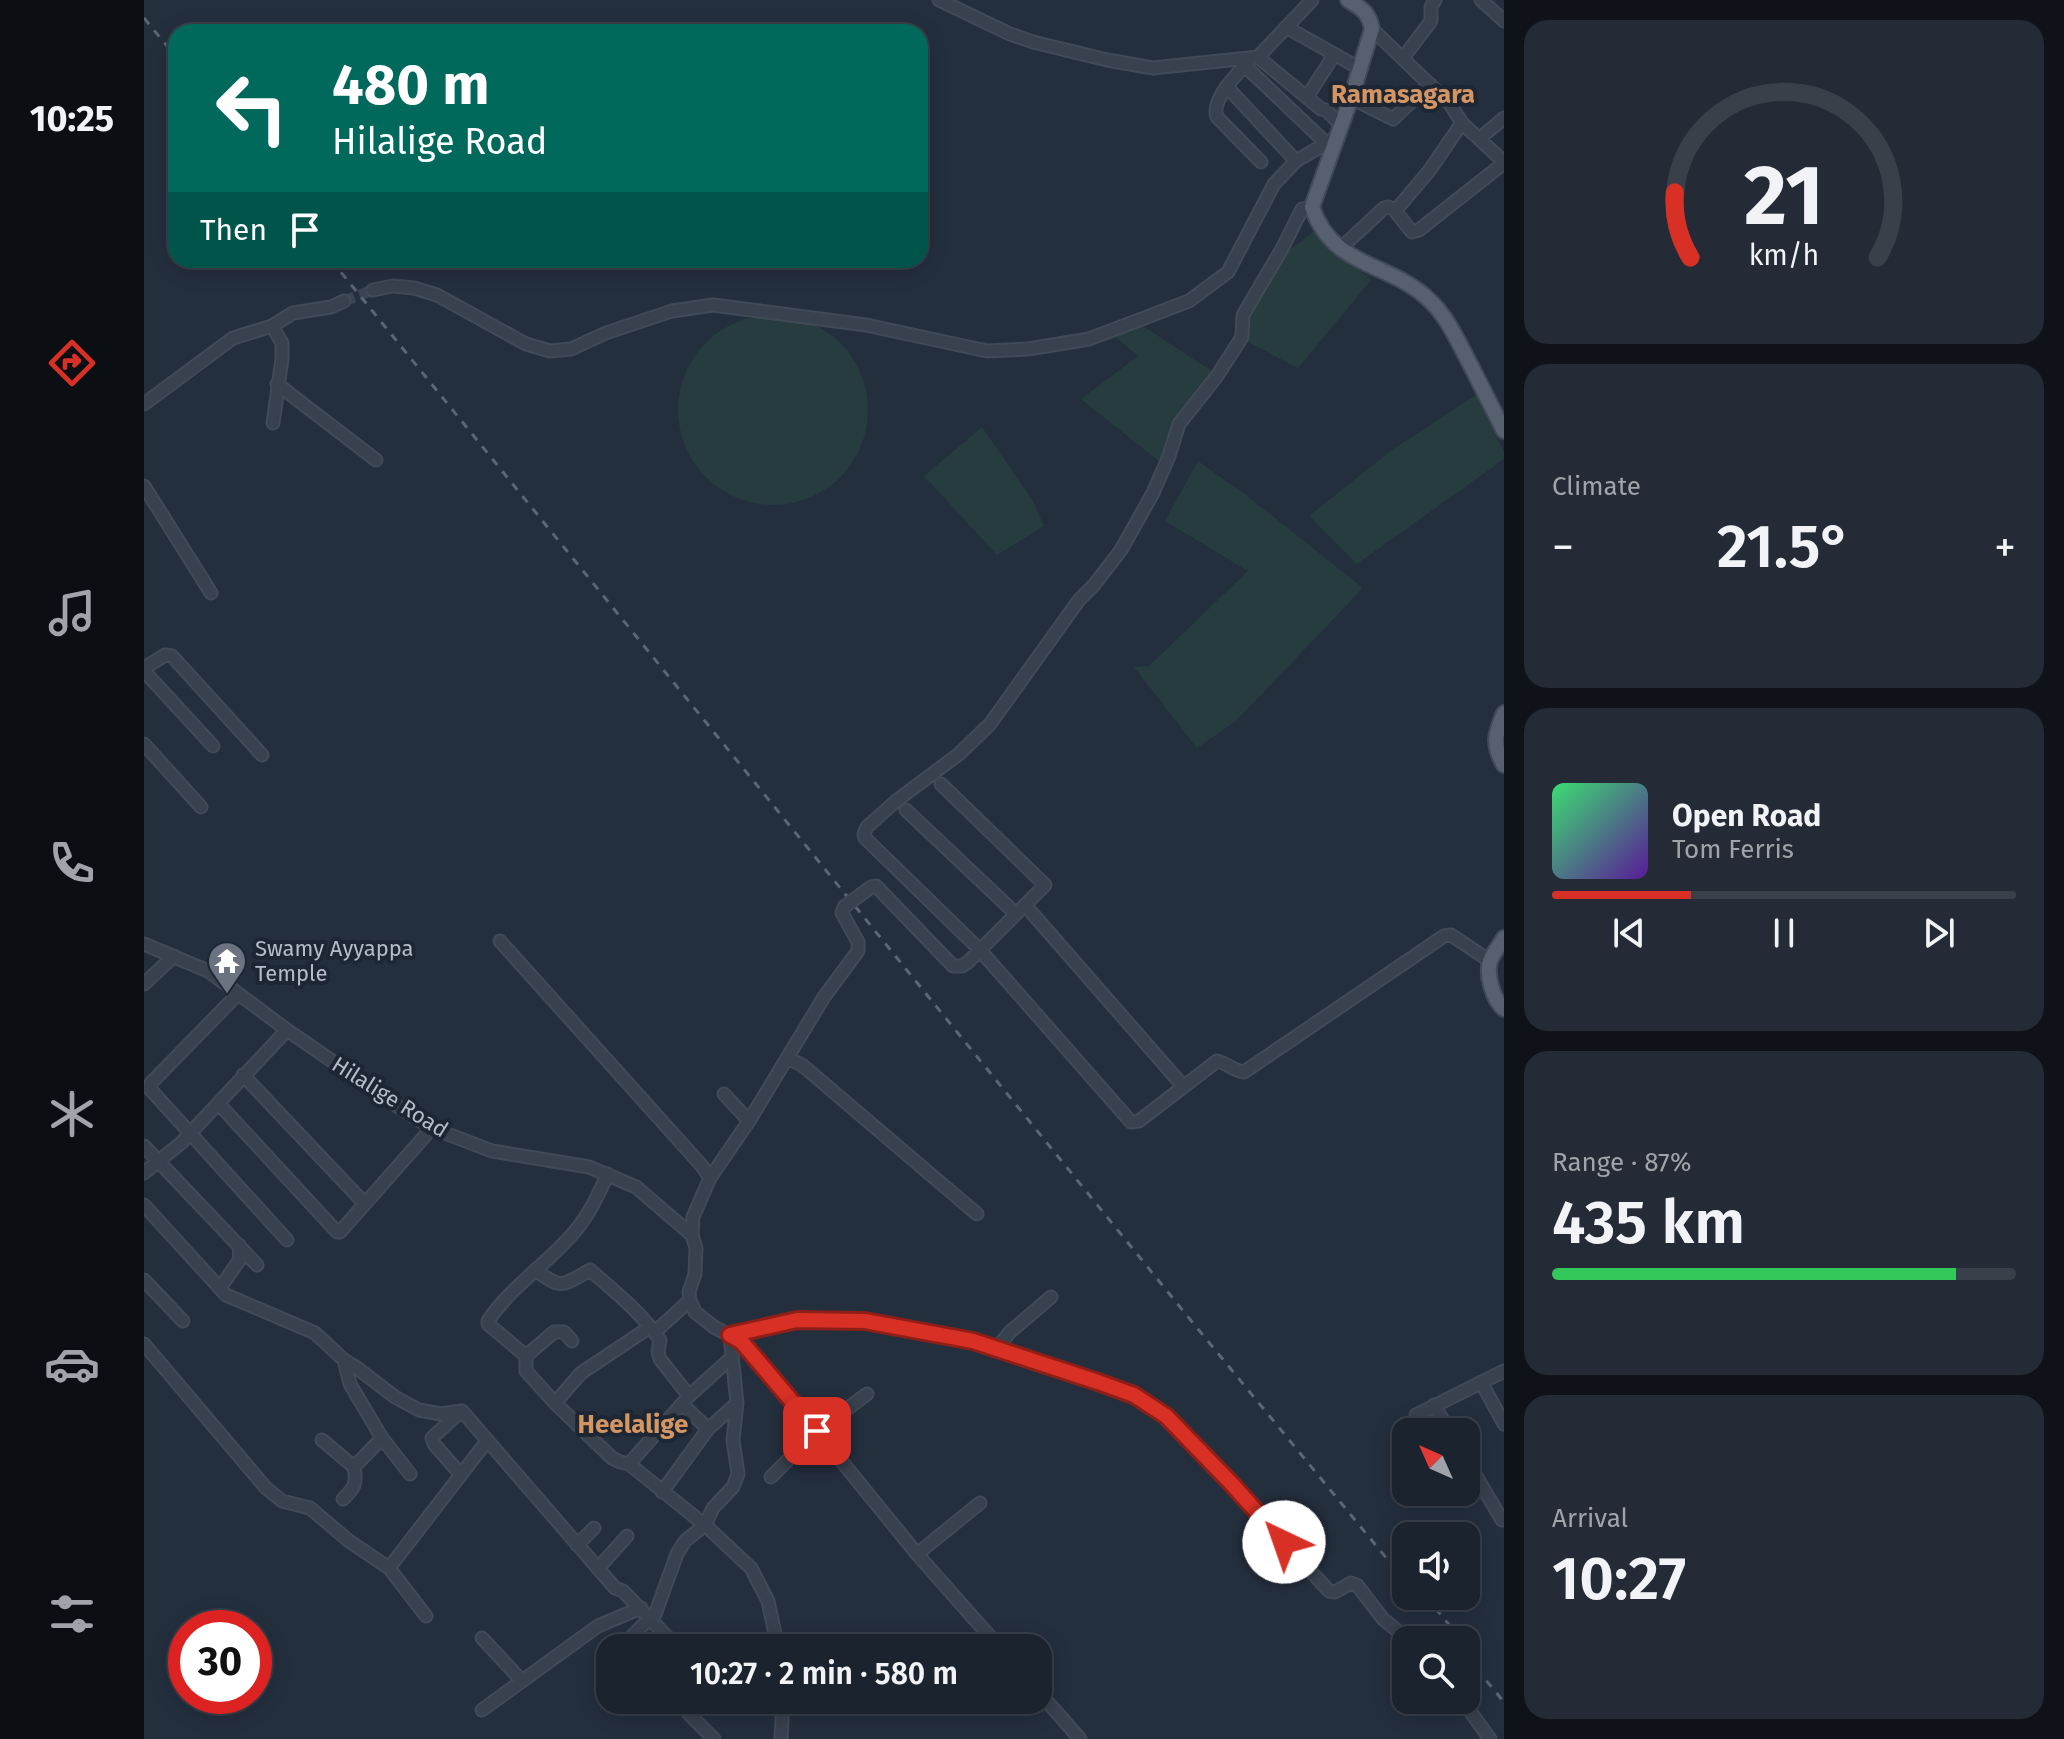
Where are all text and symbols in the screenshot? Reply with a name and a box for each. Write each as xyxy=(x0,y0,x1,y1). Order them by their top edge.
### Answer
text: 480 m xyxy=(332,52,490,119)
icon: left xyxy=(200,56,304,160)
district label: Ramasagara xyxy=(1331,79,1475,110)
text: 10:25 xyxy=(30,97,114,141)
text: Hilalige Road xyxy=(332,120,547,164)
text: 21 xyxy=(1744,145,1824,245)
icon: arrive xyxy=(283,208,327,252)
text: Then xyxy=(200,212,267,248)
text: km/h xyxy=(1749,238,1819,273)
icon: directions xyxy=(44,335,100,391)
text: Climate xyxy=(1552,471,1641,502)
text: 21.5° xyxy=(1717,511,1851,583)
text: − xyxy=(1552,521,1574,574)
text: + xyxy=(1994,521,2016,574)
icon: music xyxy=(44,585,100,641)
text: Open Road xyxy=(1672,798,1821,834)
text: Tom Ferris xyxy=(1672,834,1794,865)
icon: phone xyxy=(44,835,100,891)
icon: previous xyxy=(1607,911,1651,955)
icon: pause xyxy=(1762,911,1806,955)
icon: next xyxy=(1917,911,1961,955)
place label: Swamy Ayyappa Temple xyxy=(255,935,414,987)
temple icon: Swamy Ayyappa Temple xyxy=(206,940,248,995)
street label: Hilalige Road xyxy=(327,1051,453,1143)
icon: climate xyxy=(44,1086,100,1142)
text: Range · 87% xyxy=(1552,1147,1691,1178)
text: 435 km xyxy=(1552,1187,1745,1259)
icon: car xyxy=(44,1336,100,1392)
pin xyxy=(783,1397,851,1465)
district label: Heelalige xyxy=(578,1409,688,1440)
icon: arrive xyxy=(795,1409,839,1453)
north arrow xyxy=(1392,1418,1480,1506)
map controls xyxy=(1392,1418,1480,1714)
position arrow xyxy=(1242,1500,1326,1584)
text: Arrival xyxy=(1552,1503,1628,1534)
button: sound xyxy=(1392,1522,1480,1610)
text: 10:27 xyxy=(1552,1543,1686,1615)
icon: filters xyxy=(44,1586,100,1642)
speed limit sign: 30 xyxy=(168,1610,272,1714)
button: search xyxy=(1392,1626,1480,1714)
text: 10:27 · 2 min · 580 m xyxy=(690,1656,958,1692)

